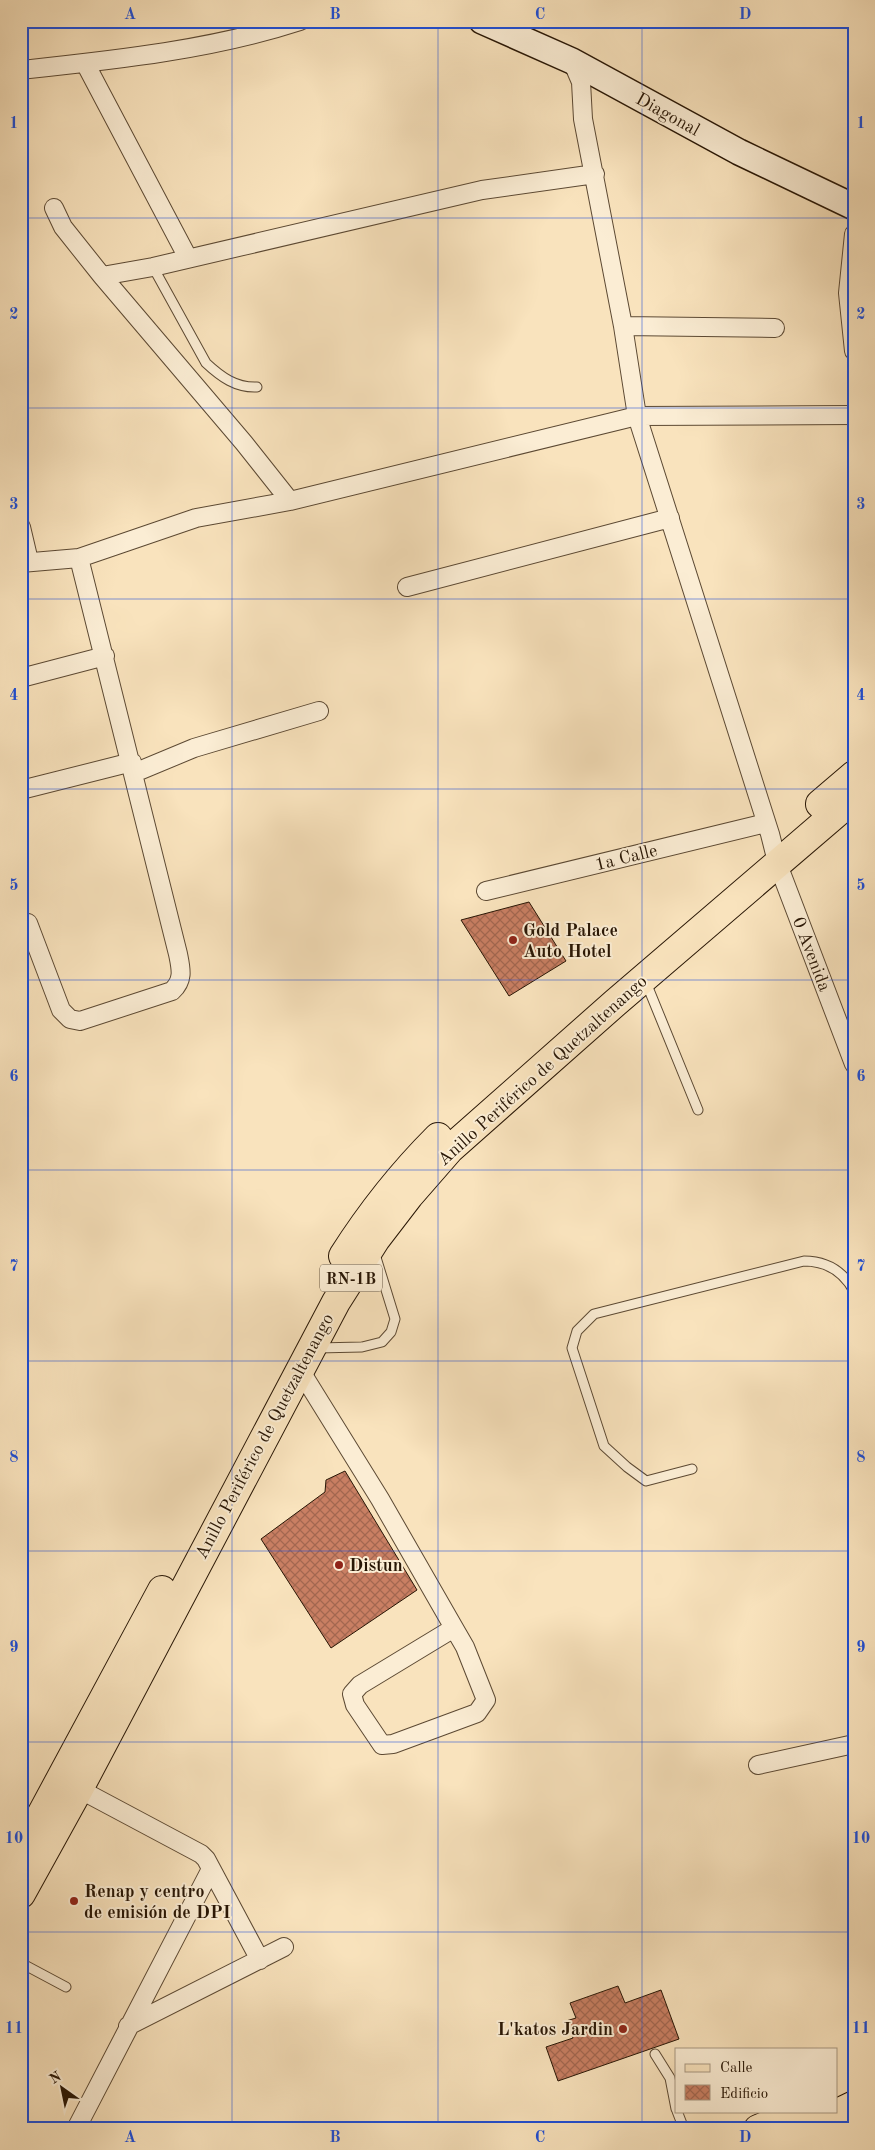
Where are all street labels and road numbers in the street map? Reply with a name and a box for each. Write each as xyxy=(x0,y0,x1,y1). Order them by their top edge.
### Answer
street label: Diagonal xyxy=(633,90,703,140)
street label: 1a Calle xyxy=(593,842,659,874)
street label: 0 Avenida xyxy=(789,915,833,994)
street label: Anillo Periférico de Quetzaltenango xyxy=(435,972,651,1169)
road number: RN-1B xyxy=(320,1264,382,1292)
street label: Anillo Periférico de Quetzaltenango xyxy=(192,1311,337,1562)

